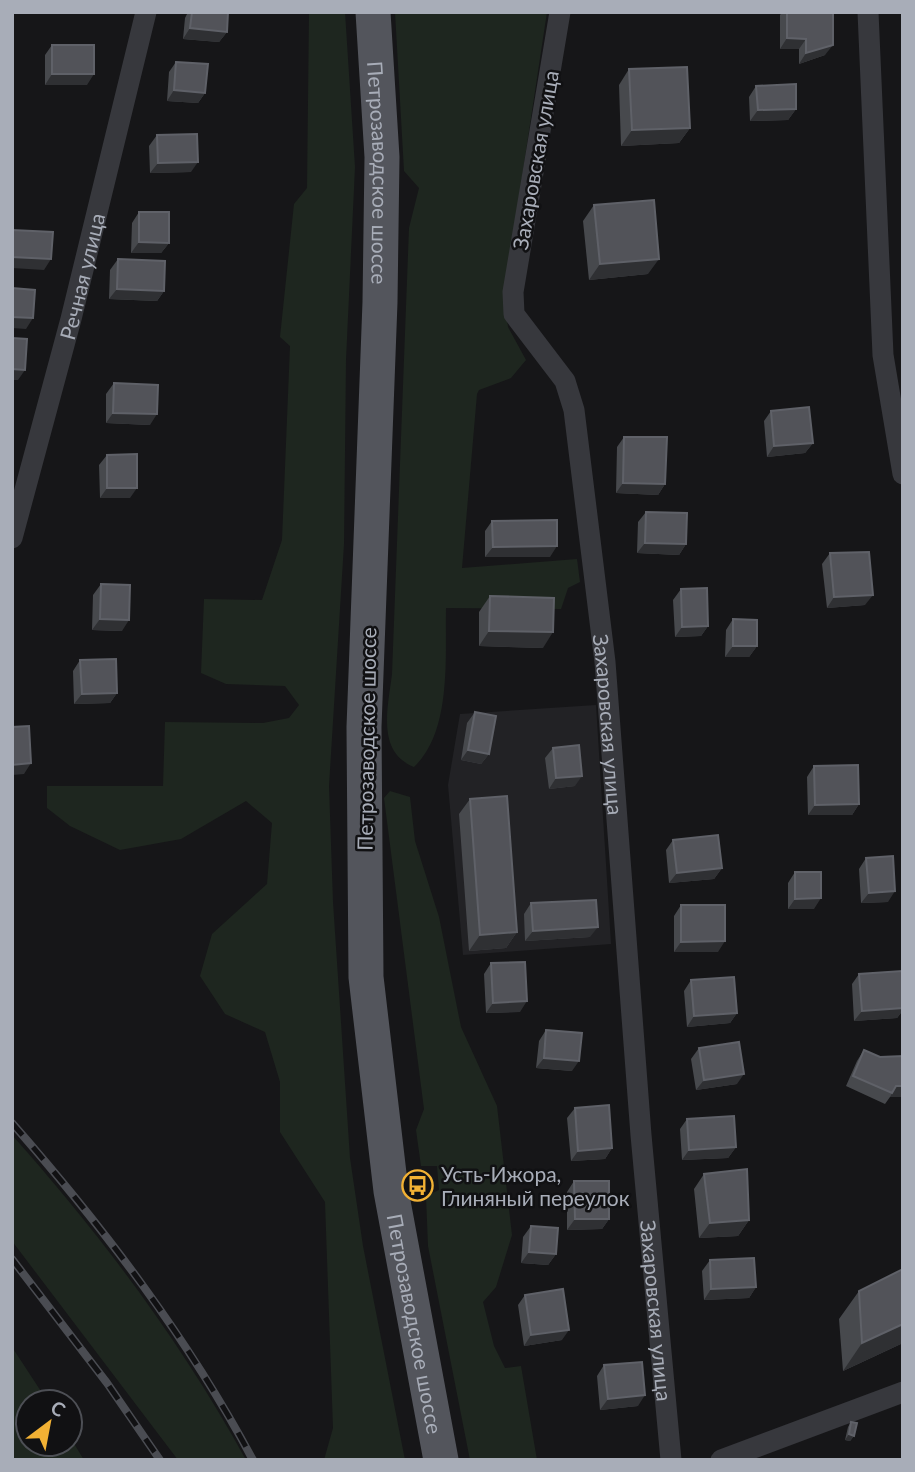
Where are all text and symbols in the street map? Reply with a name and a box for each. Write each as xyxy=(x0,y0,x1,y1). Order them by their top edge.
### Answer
street label: Петрозаводское шоссе xyxy=(364,60,395,285)
street label: Захаровская улица xyxy=(507,68,563,252)
street label: Речная улица xyxy=(54,210,109,342)
street label: Петрозаводское шоссе xyxy=(352,627,380,851)
street label: Захаровская улица xyxy=(589,632,629,816)
place label: Усть-Ижора, Глиняный переулок xyxy=(441,1161,630,1210)
bus stop icon: Усть-Ижора, Глиняный переулок xyxy=(401,1168,435,1202)
street label: Петрозаводское шоссе xyxy=(383,1211,448,1436)
street label: Захаровская улица xyxy=(636,1219,678,1402)
north arrow xyxy=(14,1388,84,1458)
text: С xyxy=(47,1395,70,1421)

